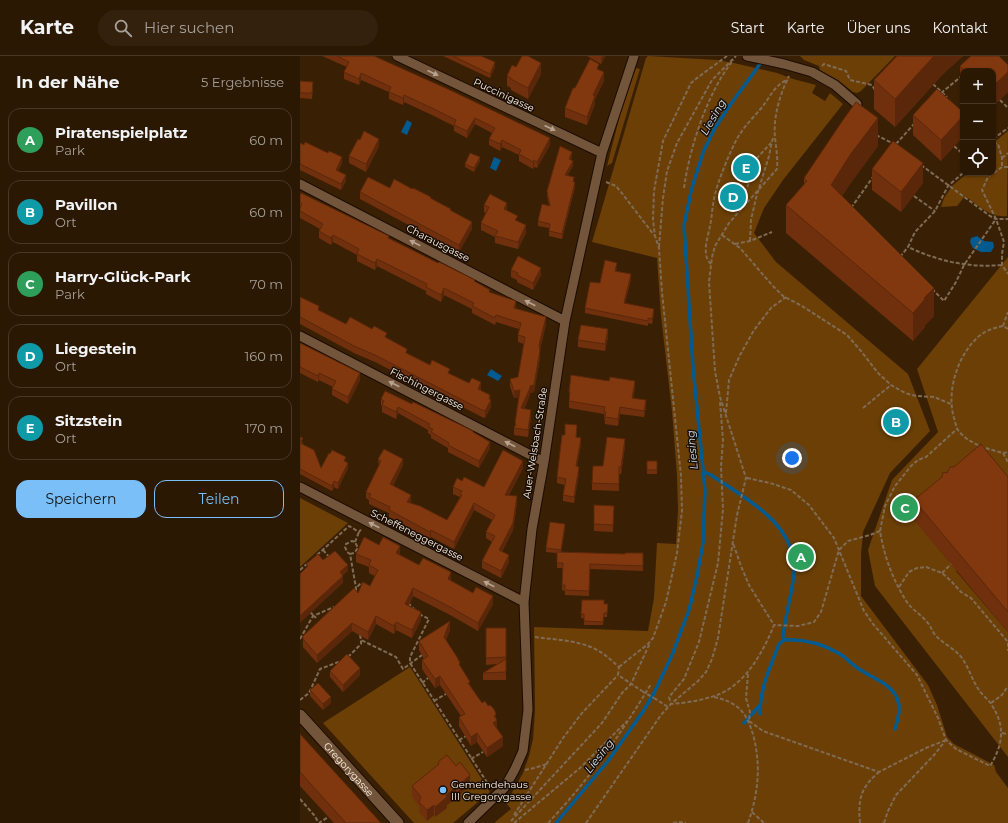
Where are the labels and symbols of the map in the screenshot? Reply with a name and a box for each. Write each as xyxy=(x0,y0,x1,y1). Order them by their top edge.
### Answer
one-way arrow xyxy=(427,70,438,76)
street label: Puccinigasse xyxy=(471,75,537,115)
water label: Liesing xyxy=(697,96,729,138)
one-way arrow xyxy=(544,125,556,131)
pin: E xyxy=(733,153,759,183)
pin: D xyxy=(720,182,746,212)
street label: Charausgasse xyxy=(404,221,472,265)
one-way arrow xyxy=(409,240,421,247)
one-way arrow xyxy=(525,300,536,306)
street label: Fischingergasse xyxy=(388,365,466,413)
one-way arrow xyxy=(388,381,400,388)
street label: Auer-Welsbach-Straße xyxy=(520,386,550,500)
pin: B xyxy=(883,407,909,437)
water label: Liesing xyxy=(683,429,701,470)
one-way arrow xyxy=(504,441,515,447)
your location xyxy=(782,448,802,468)
pin: C xyxy=(892,493,918,523)
street label: Scheffeneggergasse xyxy=(369,506,465,564)
one-way arrow xyxy=(368,521,379,528)
pin: A xyxy=(788,542,814,572)
one-way arrow xyxy=(484,581,495,587)
water label: Liesing xyxy=(581,736,617,776)
street label: Gregorygasse xyxy=(321,739,377,799)
place label: Gemeindehaus III Gregorygasse xyxy=(451,778,531,803)
marker: Gemeindehaus III Gregorygasse xyxy=(438,785,448,795)

